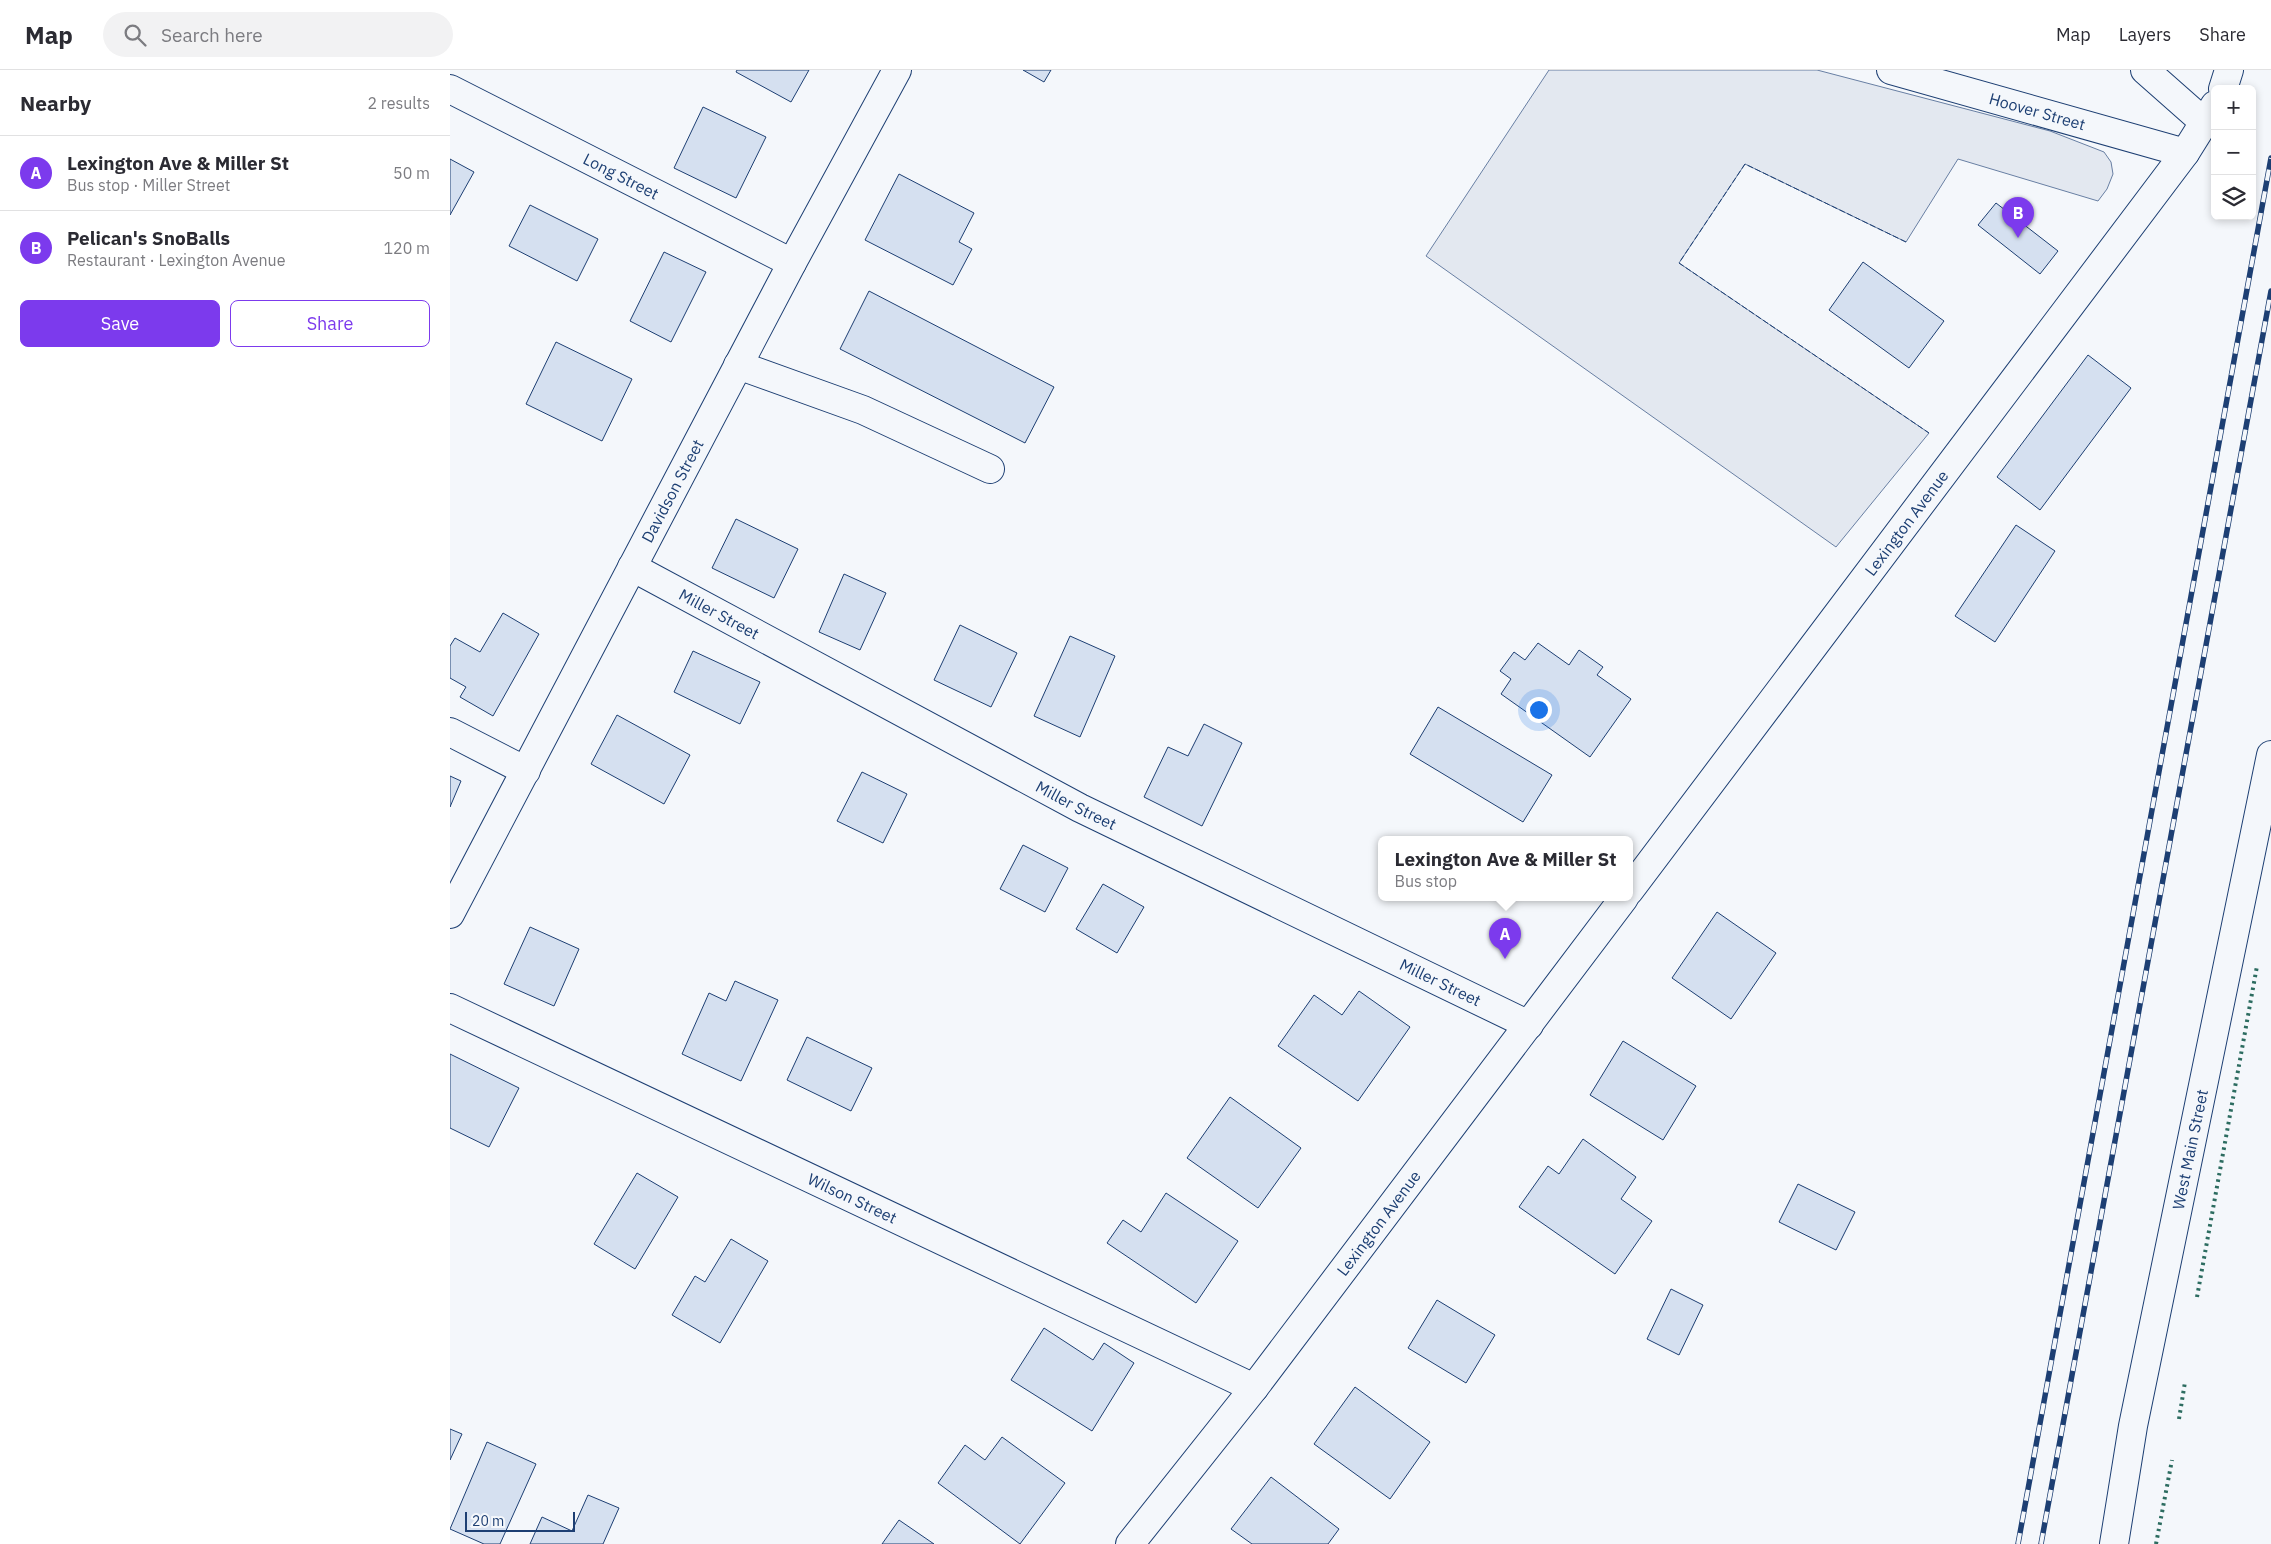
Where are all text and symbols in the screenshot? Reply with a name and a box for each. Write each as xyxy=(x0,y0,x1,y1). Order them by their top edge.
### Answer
search box xyxy=(103,12,453,57)
text: Map xyxy=(25,19,73,51)
icon: search xyxy=(121,21,149,49)
text: Search here xyxy=(161,23,263,47)
text: Map xyxy=(2056,23,2091,46)
text: Layers xyxy=(2119,23,2171,46)
text: Share xyxy=(2199,23,2246,46)
map controls xyxy=(2211,85,2256,220)
button: + xyxy=(2211,85,2256,130)
street label: Hoover Street xyxy=(1987,88,2088,134)
text: Nearby xyxy=(20,89,91,117)
text: 2 results xyxy=(367,93,430,113)
button: − xyxy=(2211,130,2256,175)
street label: Long Street xyxy=(580,149,662,204)
text: Lexington Ave & Miller St xyxy=(67,151,289,175)
text: A xyxy=(31,163,41,183)
text: 50 m xyxy=(393,163,430,183)
text: Bus stop · Miller Street xyxy=(67,175,230,195)
button: layers xyxy=(2211,175,2256,220)
pin: B xyxy=(2002,197,2034,238)
text: Pelican's SnoBalls xyxy=(67,226,230,250)
text: B xyxy=(31,238,41,258)
text: 120 m xyxy=(383,238,430,258)
text: Restaurant · Lexington Avenue xyxy=(67,250,285,270)
button: Save xyxy=(20,300,220,347)
button: Share xyxy=(230,300,430,347)
street label: Davidson Street xyxy=(637,436,708,546)
street label: Lexington Avenue xyxy=(1860,466,1953,580)
street label: Miller Street xyxy=(676,584,763,644)
your location xyxy=(1526,697,1552,723)
street label: Miller Street xyxy=(1032,776,1120,834)
popup xyxy=(1378,836,1633,901)
text: Lexington Ave & Miller St xyxy=(1395,847,1616,871)
text: Bus stop xyxy=(1395,871,1457,891)
pin: A xyxy=(1489,918,1521,959)
street label: Miller Street xyxy=(1396,954,1484,1010)
street label: West Main Street xyxy=(2168,1087,2212,1211)
street label: Lexington Avenue xyxy=(1332,1166,1425,1280)
street label: Wilson Street xyxy=(805,1169,900,1228)
scale bar xyxy=(465,1509,575,1532)
text: 20 m xyxy=(472,1512,504,1530)

